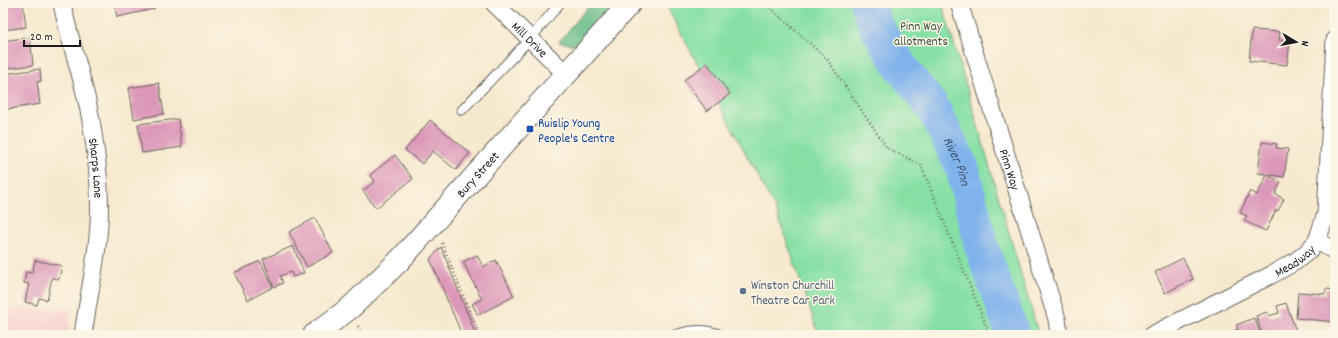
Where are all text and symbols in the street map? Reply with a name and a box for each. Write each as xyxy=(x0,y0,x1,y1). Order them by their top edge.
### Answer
street label: Mill Drive xyxy=(506,18,551,63)
park label: Pinn Way allotments xyxy=(894,18,948,52)
scale bar xyxy=(24,22,80,48)
north arrow xyxy=(1276,22,1316,62)
text: 20 m xyxy=(30,29,53,46)
text: N xyxy=(1295,39,1312,48)
place label: Ruislip Young People's Centre xyxy=(538,115,615,149)
marker: Ruislip Young People's Centre xyxy=(525,124,535,134)
water label: River Pinn xyxy=(937,134,974,188)
street label: Sharps Lane xyxy=(82,137,106,199)
street label: Pinn Way xyxy=(993,147,1024,194)
street label: Bury Street xyxy=(453,148,505,203)
street label: Meadway xyxy=(1272,241,1321,283)
place label: Winston Churchill Theatre Car Park xyxy=(751,277,835,311)
marker: Winston Churchill Theatre Car Park xyxy=(738,286,748,296)

